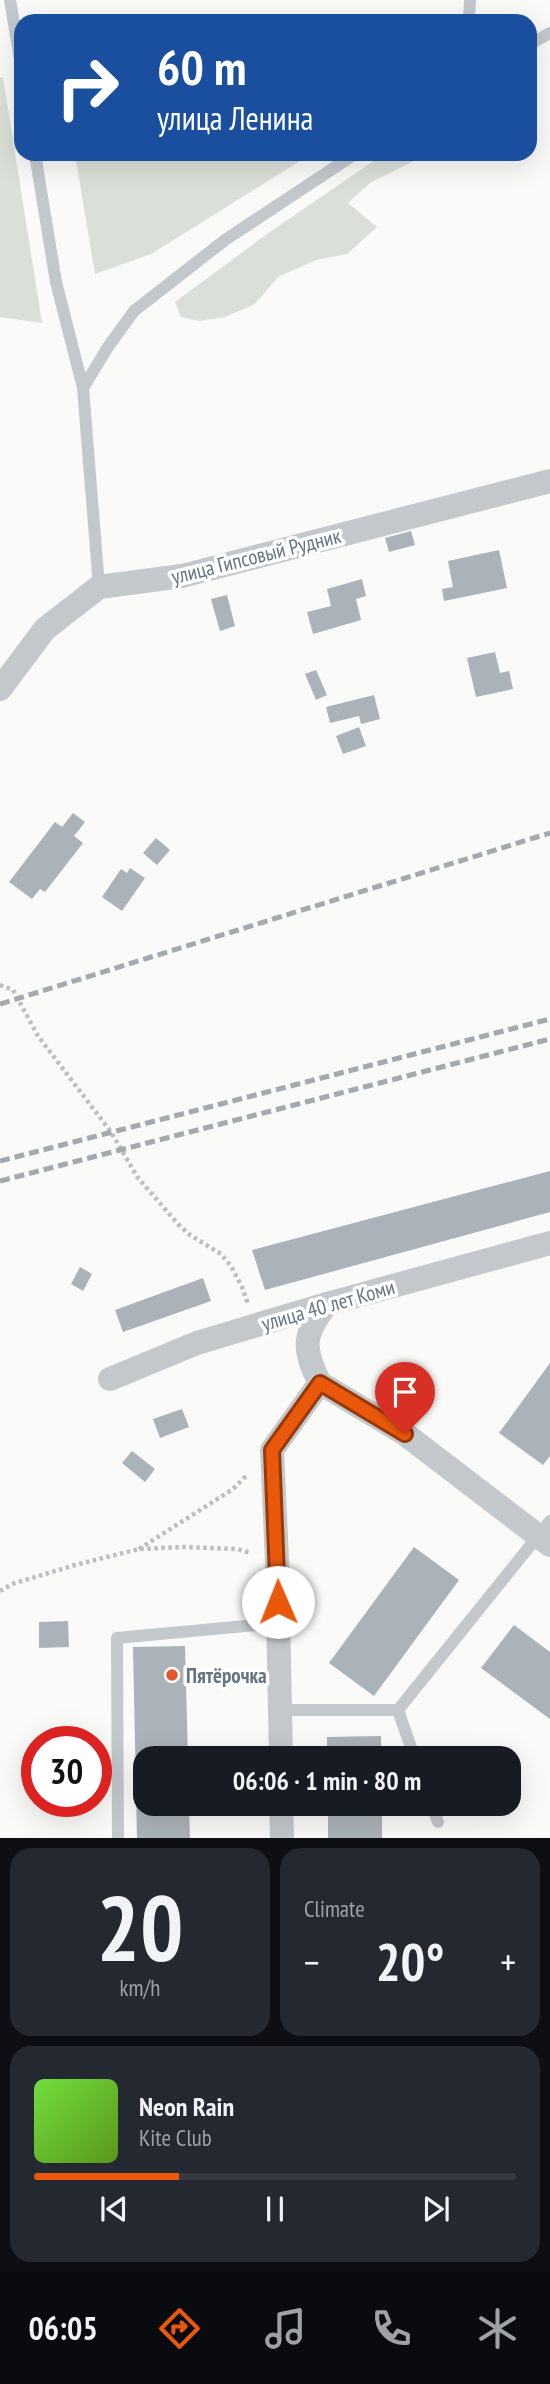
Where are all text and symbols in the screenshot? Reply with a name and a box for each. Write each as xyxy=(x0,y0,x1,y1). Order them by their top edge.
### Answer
text: 60 m xyxy=(157,35,246,99)
icon: right xyxy=(42,42,133,133)
text: улица Ленина xyxy=(157,97,313,139)
street label: улица Гипсовый Рудник xyxy=(168,522,344,590)
street label: улица 40 лет Коми xyxy=(258,1273,398,1337)
pin xyxy=(375,1362,435,1434)
icon: arrive xyxy=(386,1373,424,1411)
position arrow xyxy=(241,1565,315,1639)
place label: Пятёрочка xyxy=(186,1662,267,1689)
marker: Пятёрочка xyxy=(164,1667,180,1683)
speed limit sign: 30 xyxy=(21,1726,112,1817)
text: 06:06 · 1 min · 80 m xyxy=(233,1764,421,1797)
text: 20 xyxy=(97,1868,184,1986)
text: Climate xyxy=(304,1894,365,1923)
text: 20° xyxy=(376,1928,444,1995)
text: − xyxy=(304,1937,320,1986)
text: + xyxy=(500,1937,516,1986)
text: km/h xyxy=(120,1973,160,2002)
text: Neon Rain xyxy=(139,2090,234,2123)
text: Kite Club xyxy=(139,2123,212,2152)
icon: previous xyxy=(95,2190,133,2228)
icon: pause xyxy=(256,2190,294,2228)
icon: next xyxy=(417,2190,455,2228)
icon: directions xyxy=(155,2304,204,2353)
icon: music xyxy=(261,2304,310,2353)
icon: phone xyxy=(367,2304,416,2353)
icon: climate xyxy=(473,2304,522,2353)
text: 06:05 xyxy=(28,2307,98,2349)

